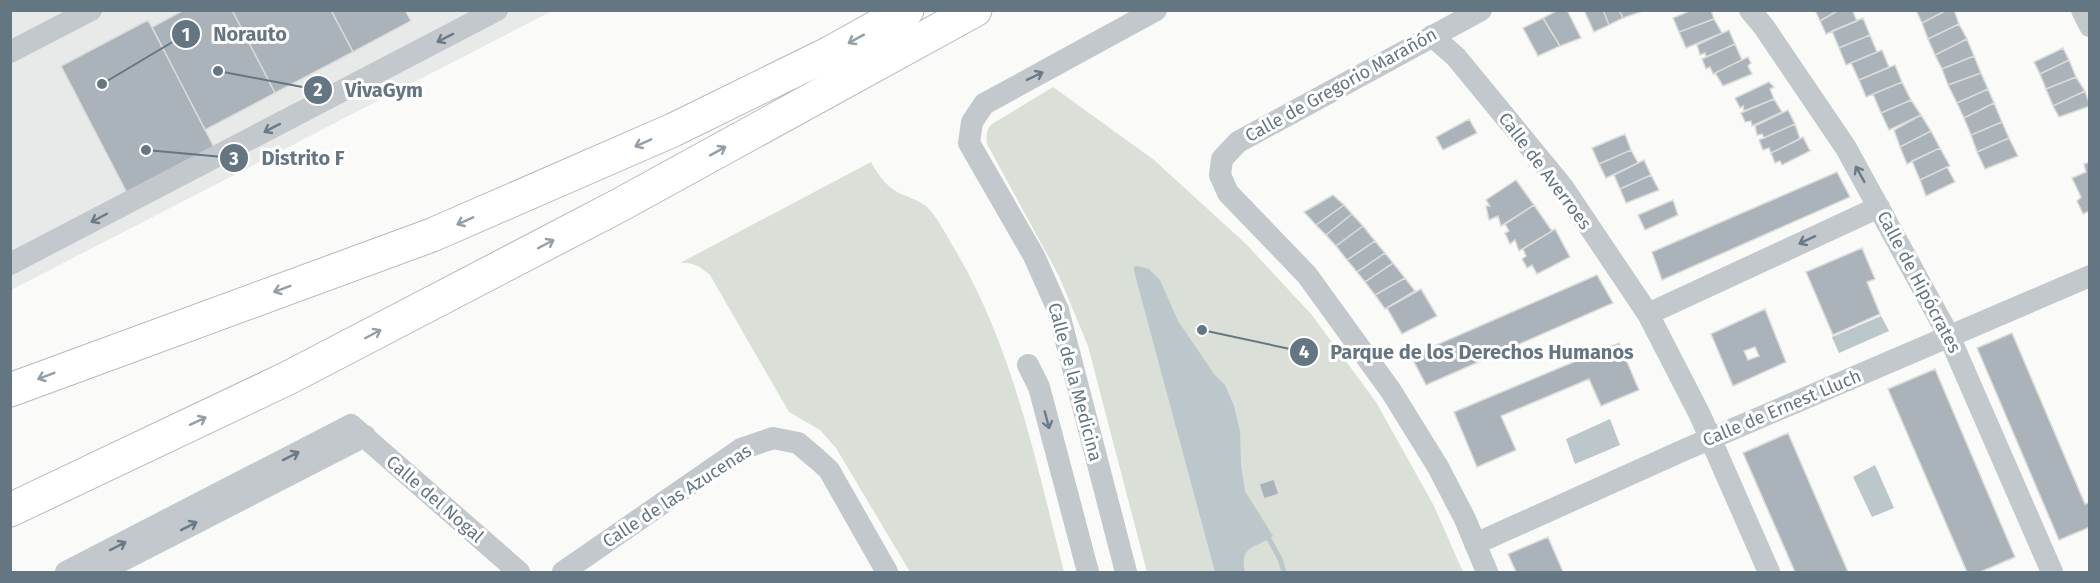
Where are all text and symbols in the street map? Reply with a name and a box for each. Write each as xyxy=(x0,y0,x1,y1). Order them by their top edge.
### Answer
callout: Norauto xyxy=(171,15,298,53)
text: Norauto xyxy=(213,22,287,46)
street label: Calle de Gregorio Marañón xyxy=(1241,23,1441,147)
text: 1 xyxy=(182,24,190,46)
one-way arrow xyxy=(436,32,454,44)
one-way arrow xyxy=(848,33,865,45)
one-way arrow xyxy=(1026,70,1044,82)
callout: VivaGym xyxy=(303,71,435,109)
text: VivaGym xyxy=(344,78,423,102)
text: 2 xyxy=(313,79,323,101)
street label: Calle de Averroes xyxy=(1494,108,1596,234)
one-way arrow xyxy=(263,122,281,134)
one-way arrow xyxy=(635,138,653,149)
callout: Distrito F xyxy=(219,139,357,177)
one-way arrow xyxy=(708,145,726,156)
text: Distrito F xyxy=(261,146,345,170)
text: 3 xyxy=(228,148,239,170)
one-way arrow xyxy=(1854,165,1866,182)
street label: Calle de Hipócrates xyxy=(1872,207,1966,357)
one-way arrow xyxy=(90,212,108,224)
one-way arrow xyxy=(456,216,474,227)
one-way arrow xyxy=(1798,236,1816,247)
one-way arrow xyxy=(537,238,554,250)
one-way arrow xyxy=(273,285,292,296)
street label: Calle de la Medicina xyxy=(1043,300,1107,464)
one-way arrow xyxy=(364,328,381,340)
callout: Parque de los Derechos Humanos xyxy=(1289,333,1646,371)
text: Parque de los Derechos Humanos xyxy=(1330,340,1634,364)
text: 4 xyxy=(1299,341,1309,363)
street label: Calle de Ernest Lluch xyxy=(1699,365,1865,451)
one-way arrow xyxy=(38,371,56,382)
one-way arrow xyxy=(1042,410,1054,429)
one-way arrow xyxy=(189,414,207,426)
street label: Calle de las Azucenas xyxy=(598,440,756,552)
one-way arrow xyxy=(282,450,299,462)
street label: Calle del Nogal xyxy=(382,451,488,547)
one-way arrow xyxy=(180,520,198,532)
one-way arrow xyxy=(108,539,126,551)

